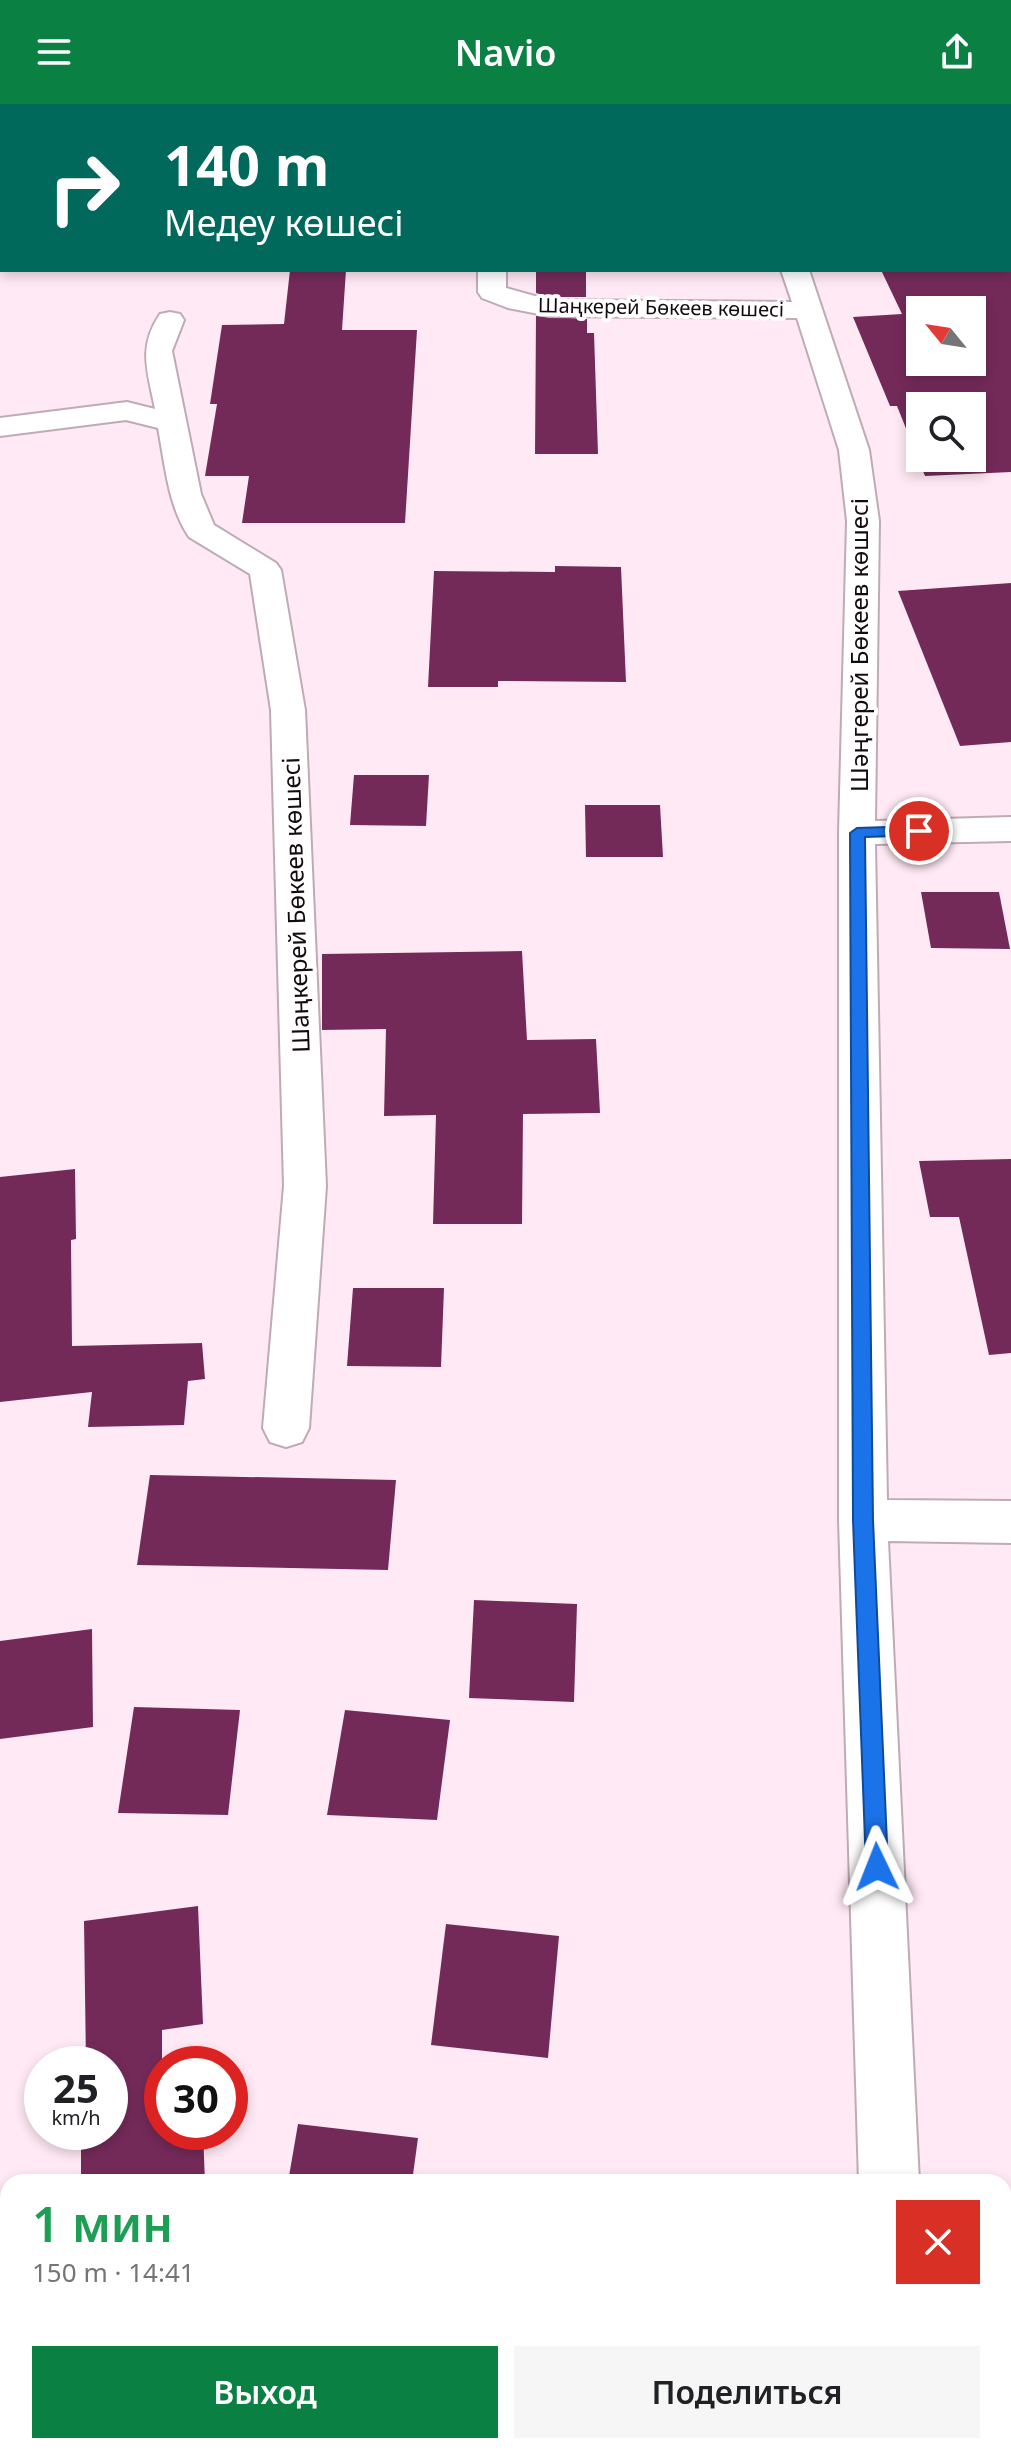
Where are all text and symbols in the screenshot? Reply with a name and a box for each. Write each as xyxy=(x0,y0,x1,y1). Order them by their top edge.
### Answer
text: Navio xyxy=(455,28,556,77)
icon: menu xyxy=(32,30,76,74)
icon: share xyxy=(935,30,979,74)
text: 140 m xyxy=(164,126,329,202)
icon: right xyxy=(32,136,136,240)
text: Медеу көшесі xyxy=(164,198,404,247)
street label: Шаңкерей Бөкеев көшесі xyxy=(538,291,784,323)
north arrow xyxy=(906,296,986,376)
map controls xyxy=(906,296,986,472)
button: search xyxy=(906,392,986,472)
street label: Шәңгерей Бөкеев көшесі xyxy=(842,498,875,792)
street label: Шаңкерей Бөкеев көшесі xyxy=(273,757,317,1053)
pin xyxy=(885,797,953,865)
icon: arrive xyxy=(897,809,941,853)
position arrow xyxy=(835,1825,919,1909)
speed limit sign: 30 xyxy=(144,2046,248,2150)
text: 25 xyxy=(53,2060,99,2115)
text: km/h xyxy=(51,2104,101,2131)
text: 1 мин xyxy=(32,2191,173,2256)
button: close xyxy=(896,2200,980,2284)
text: 150 m · 14:41 xyxy=(32,2254,195,2290)
button: Выход xyxy=(32,2346,498,2438)
button: Поделиться xyxy=(514,2346,980,2438)

